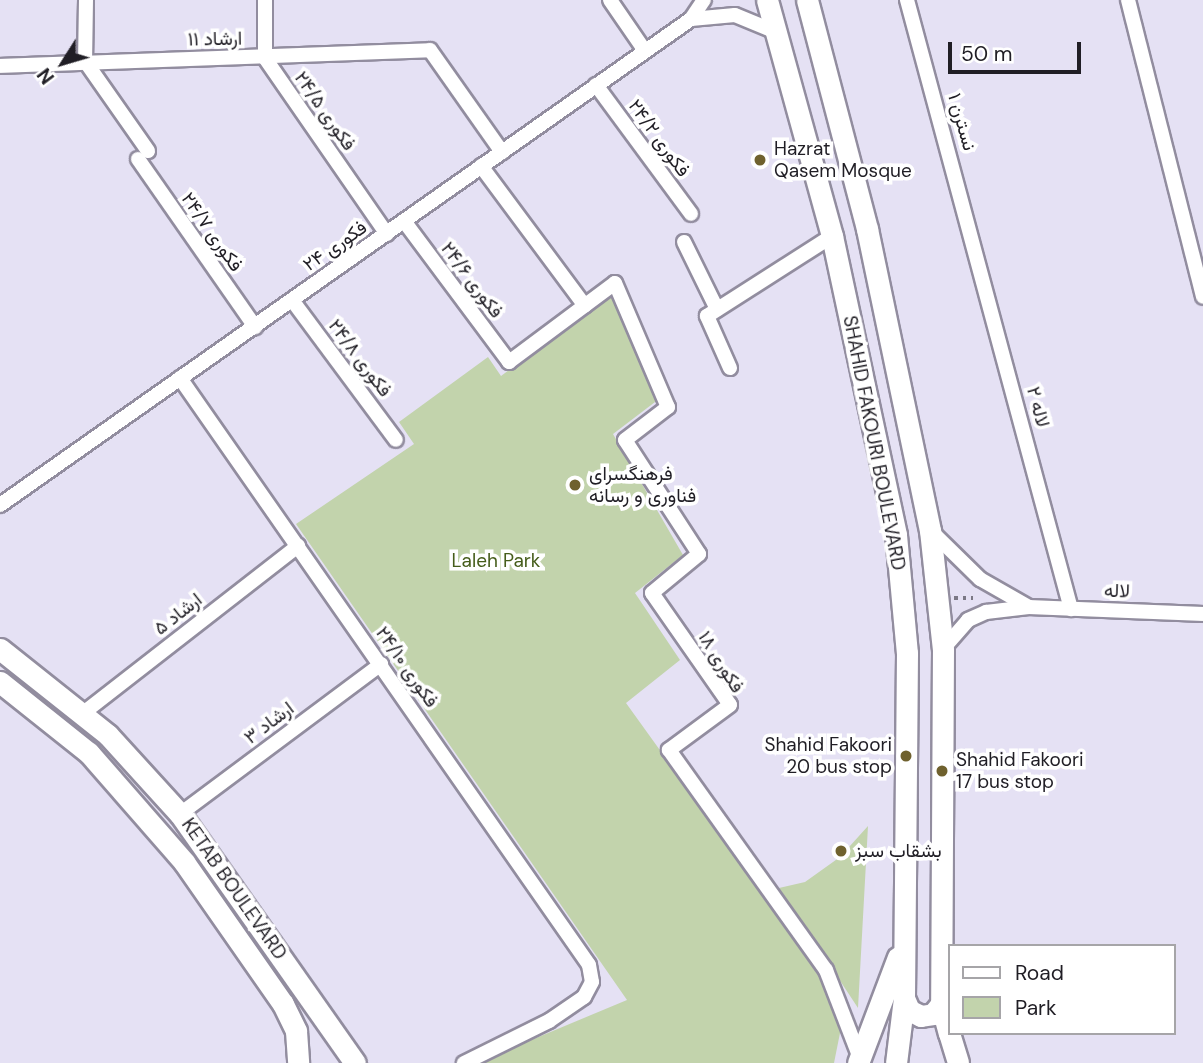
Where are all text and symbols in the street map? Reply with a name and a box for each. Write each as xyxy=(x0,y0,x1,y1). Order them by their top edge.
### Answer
street label: ارشاد ۱۱ xyxy=(188,27,242,51)
north arrow xyxy=(28,28,98,98)
scale bar xyxy=(951,28,1084,72)
text: 50 m xyxy=(961,40,1012,68)
text: N xyxy=(32,63,60,89)
street label: فکوری ۲۴/۵ xyxy=(289,67,361,155)
street label: نسترن ۱ xyxy=(943,91,981,153)
street label: فکوری ۲۴/۲ xyxy=(623,95,695,181)
place label: Hazrat Qasem Mosque xyxy=(774,138,912,182)
marker: Hazrat Qasem Mosque xyxy=(752,152,768,168)
street label: فکوری ۲۴/۷ xyxy=(176,188,248,276)
street label: فکوری ۲۴ xyxy=(299,216,371,276)
street label: فکوری ۲۴/۶ xyxy=(436,237,508,323)
street label: SHAHID FAKOURI BOULEVARD xyxy=(838,314,910,572)
street label: فکوری ۲۴/۸ xyxy=(323,315,397,401)
street label: لاله ۲ xyxy=(1022,384,1054,430)
place label: فرهنگسرای فناوری و رسانه xyxy=(589,463,696,507)
marker: فرهنگسرای فناوری و رسانه xyxy=(567,477,583,493)
park label: Laleh Park xyxy=(452,550,540,572)
street label: لاله xyxy=(1104,579,1130,603)
street label: ارشاد ۵ xyxy=(149,588,207,640)
street label: فکوری ۲۴/۱۰ xyxy=(371,622,443,712)
street label: فکوری ١٨ xyxy=(693,627,749,697)
street label: ارشاد ۳ xyxy=(240,697,298,749)
place label: Shahid Fakoori 20 bus stop xyxy=(764,734,892,778)
marker: Shahid Fakoori 20 bus stop xyxy=(898,748,914,764)
place label: Shahid Fakoori 17 bus stop xyxy=(956,749,1084,793)
marker: Shahid Fakoori 17 bus stop xyxy=(934,763,950,779)
street label: KETAB BOULEVARD xyxy=(177,814,291,964)
place label: بشقاب سبز xyxy=(855,840,942,862)
marker: بشقاب سبز xyxy=(833,843,849,859)
legend xyxy=(948,944,1175,1035)
text: Road xyxy=(1015,959,1064,987)
text: Park xyxy=(1015,994,1056,1022)

